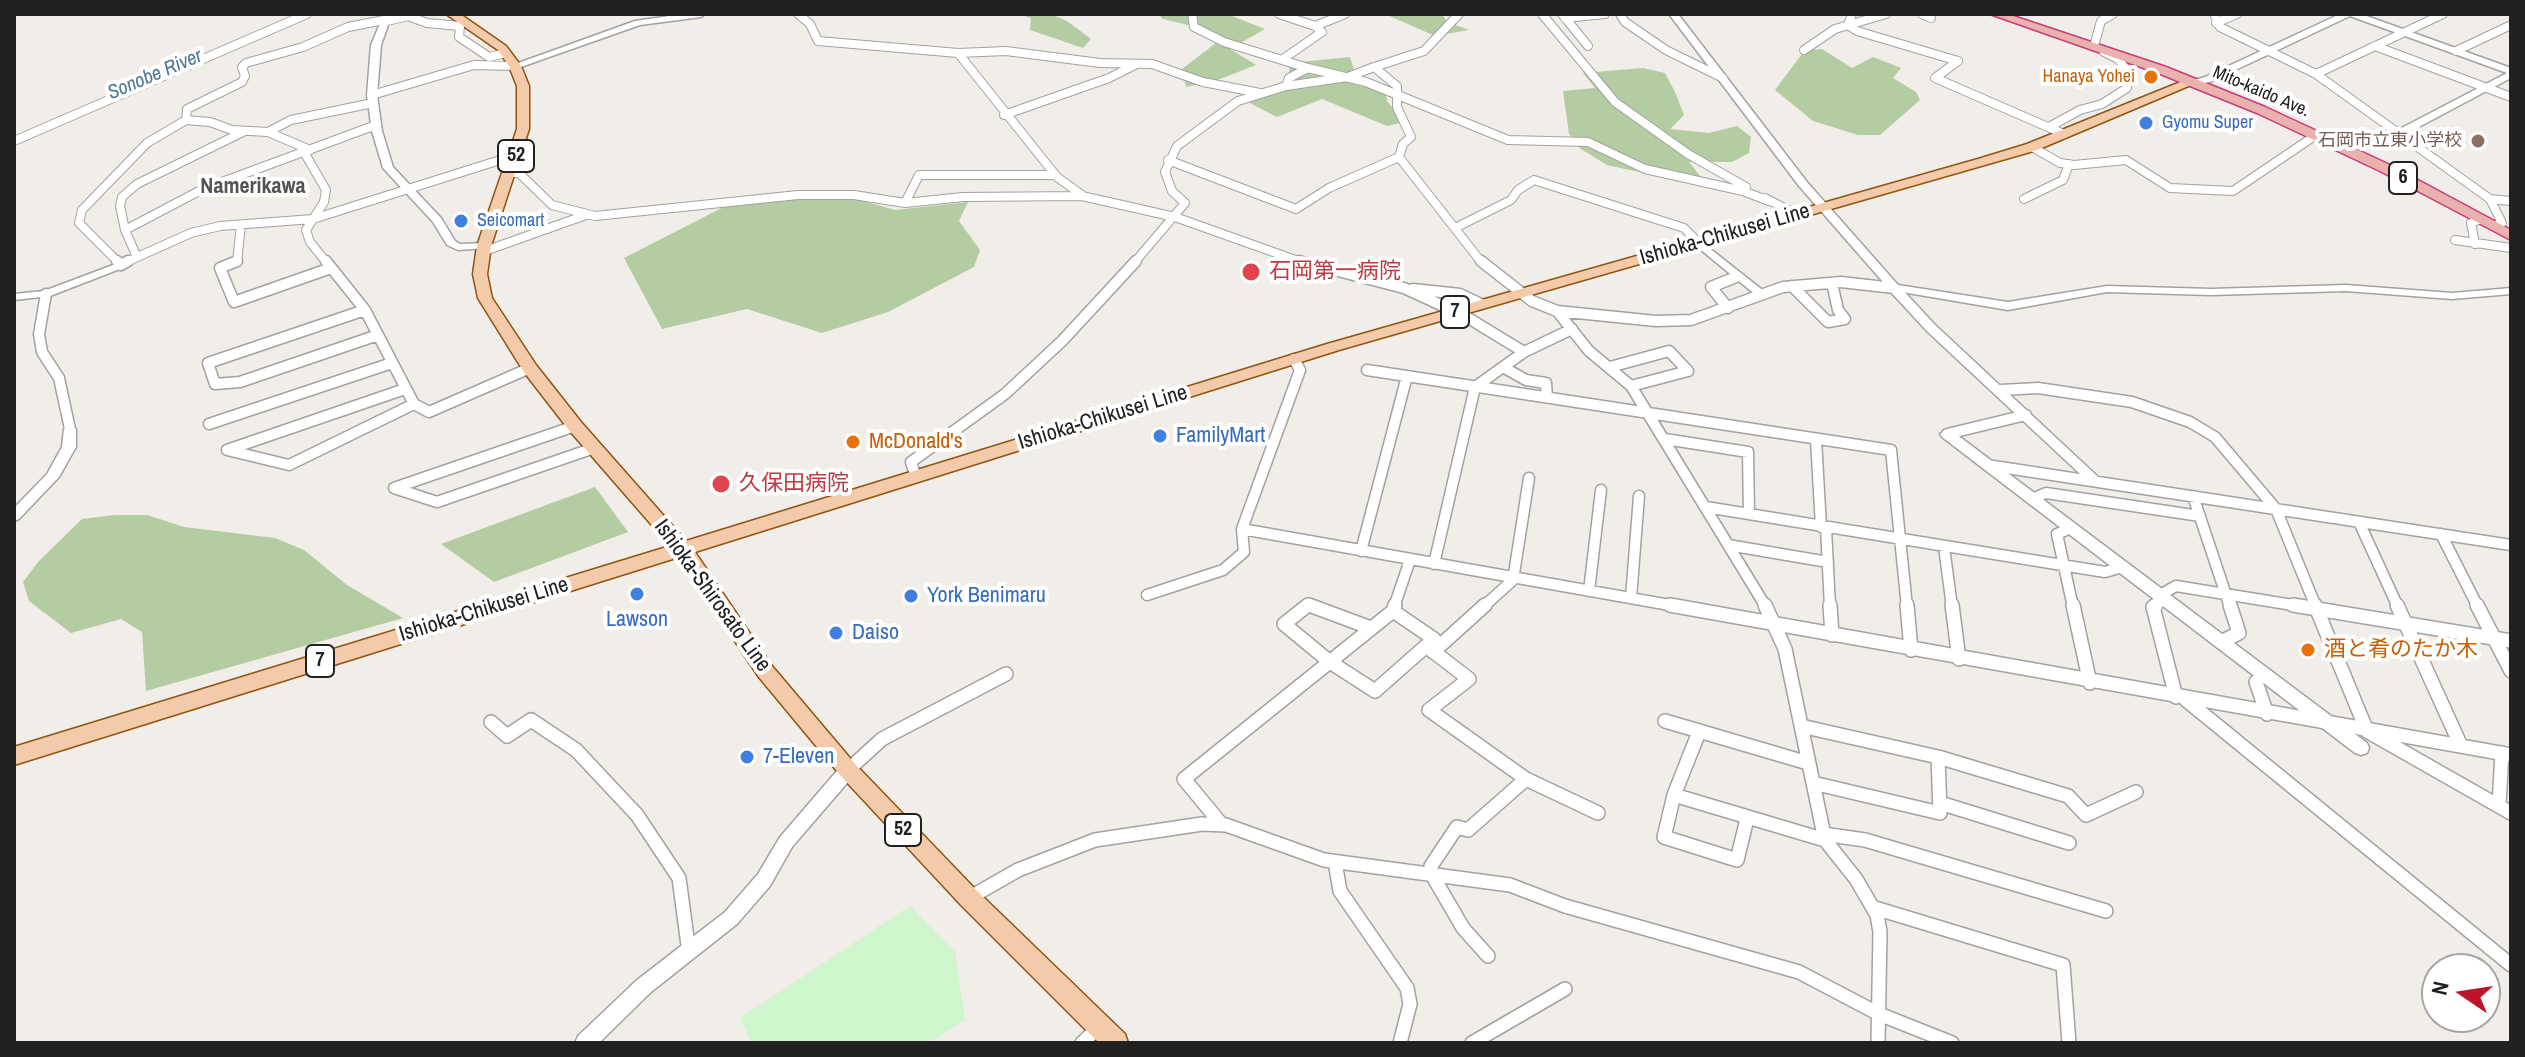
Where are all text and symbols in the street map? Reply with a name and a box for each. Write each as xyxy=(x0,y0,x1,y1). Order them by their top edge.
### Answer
water label: Sonobe River xyxy=(104,44,206,106)
street label: Mito-kaido Ave. xyxy=(2209,62,2313,122)
place label: Hanaya Yohei xyxy=(2043,66,2135,88)
marker: Hanaya Yohei xyxy=(2142,68,2160,86)
place label: Gyomu Super xyxy=(2162,112,2253,134)
marker: Gyomu Super xyxy=(2137,114,2155,132)
place label: 石岡市立東小学校 xyxy=(2318,130,2462,152)
marker: 石岡市立東小学校 xyxy=(2469,132,2487,150)
road number: 52 xyxy=(498,140,534,172)
road number: 6 xyxy=(2389,162,2417,194)
district label: Namerikawa xyxy=(200,174,306,200)
street label: Ishioka-Chikusei Line xyxy=(1637,198,1813,272)
place label: Seicomart xyxy=(477,210,544,232)
marker: Seicomart xyxy=(452,212,470,230)
place label: 石岡第一病院 xyxy=(1269,259,1401,285)
marker: 石岡第一病院 xyxy=(1240,261,1262,283)
road number: 7 xyxy=(1441,296,1469,328)
street label: Ishioka-Chikusei Line xyxy=(1015,380,1191,456)
place label: FamilyMart xyxy=(1176,423,1265,449)
marker: FamilyMart xyxy=(1151,427,1169,445)
place label: McDonald's xyxy=(869,429,963,455)
marker: McDonald's xyxy=(844,433,862,451)
place label: 久保田病院 xyxy=(739,471,849,497)
marker: 久保田病院 xyxy=(710,473,732,495)
street label: Ishioka-Shirosato Line xyxy=(648,515,776,677)
street label: Ishioka-Chikusei Line xyxy=(396,572,572,648)
place label: York Benimaru xyxy=(927,583,1046,609)
marker: Lawson xyxy=(628,585,646,603)
marker: York Benimaru xyxy=(902,587,920,605)
place label: Lawson xyxy=(606,607,668,633)
place label: Daiso xyxy=(852,620,899,646)
marker: Daiso xyxy=(827,624,845,642)
place label: 酒と肴のたか木 xyxy=(2324,637,2478,663)
marker: 酒と肴のたか木 xyxy=(2299,641,2317,659)
road number: 7 xyxy=(306,645,334,677)
place label: 7-Eleven xyxy=(763,744,834,770)
marker: 7-Eleven xyxy=(738,748,756,766)
road number: 52 xyxy=(885,814,921,846)
north arrow xyxy=(2421,953,2501,1033)
text: N xyxy=(2423,978,2456,998)

